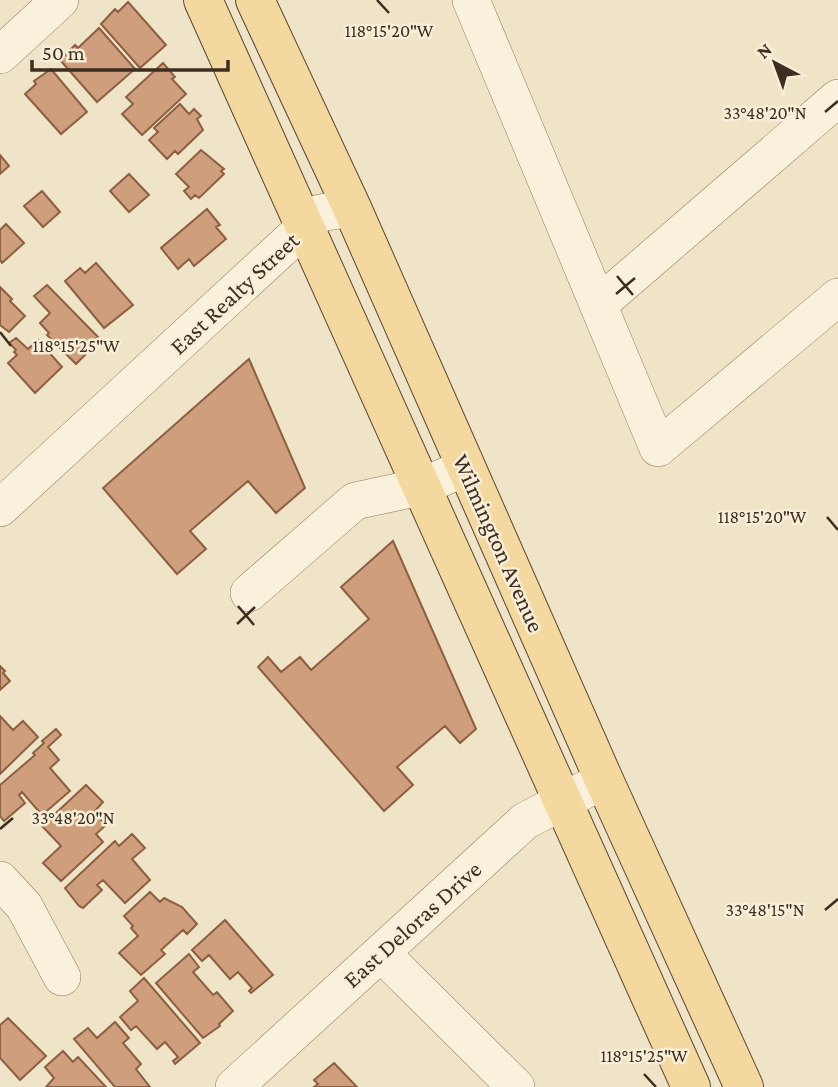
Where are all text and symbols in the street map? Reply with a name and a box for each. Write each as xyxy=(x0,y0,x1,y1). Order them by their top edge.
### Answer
text: 118°15'20"W xyxy=(345,21,434,41)
scale bar xyxy=(32,28,228,72)
north arrow xyxy=(740,28,810,98)
text: N xyxy=(752,38,776,63)
text: 50 m xyxy=(42,41,85,65)
text: 33°48'20"N xyxy=(723,103,807,123)
street label: East Realty Street xyxy=(164,226,305,360)
text: 118°15'25"W xyxy=(32,336,120,356)
street label: Wilmington Avenue xyxy=(448,450,550,636)
text: 118°15'20"W xyxy=(718,507,807,527)
text: 33°48'20"N xyxy=(31,808,115,828)
street label: East Deloras Drive xyxy=(338,855,486,993)
text: 33°48'15"N xyxy=(725,900,805,920)
text: 118°15'25"W xyxy=(600,1046,688,1066)

